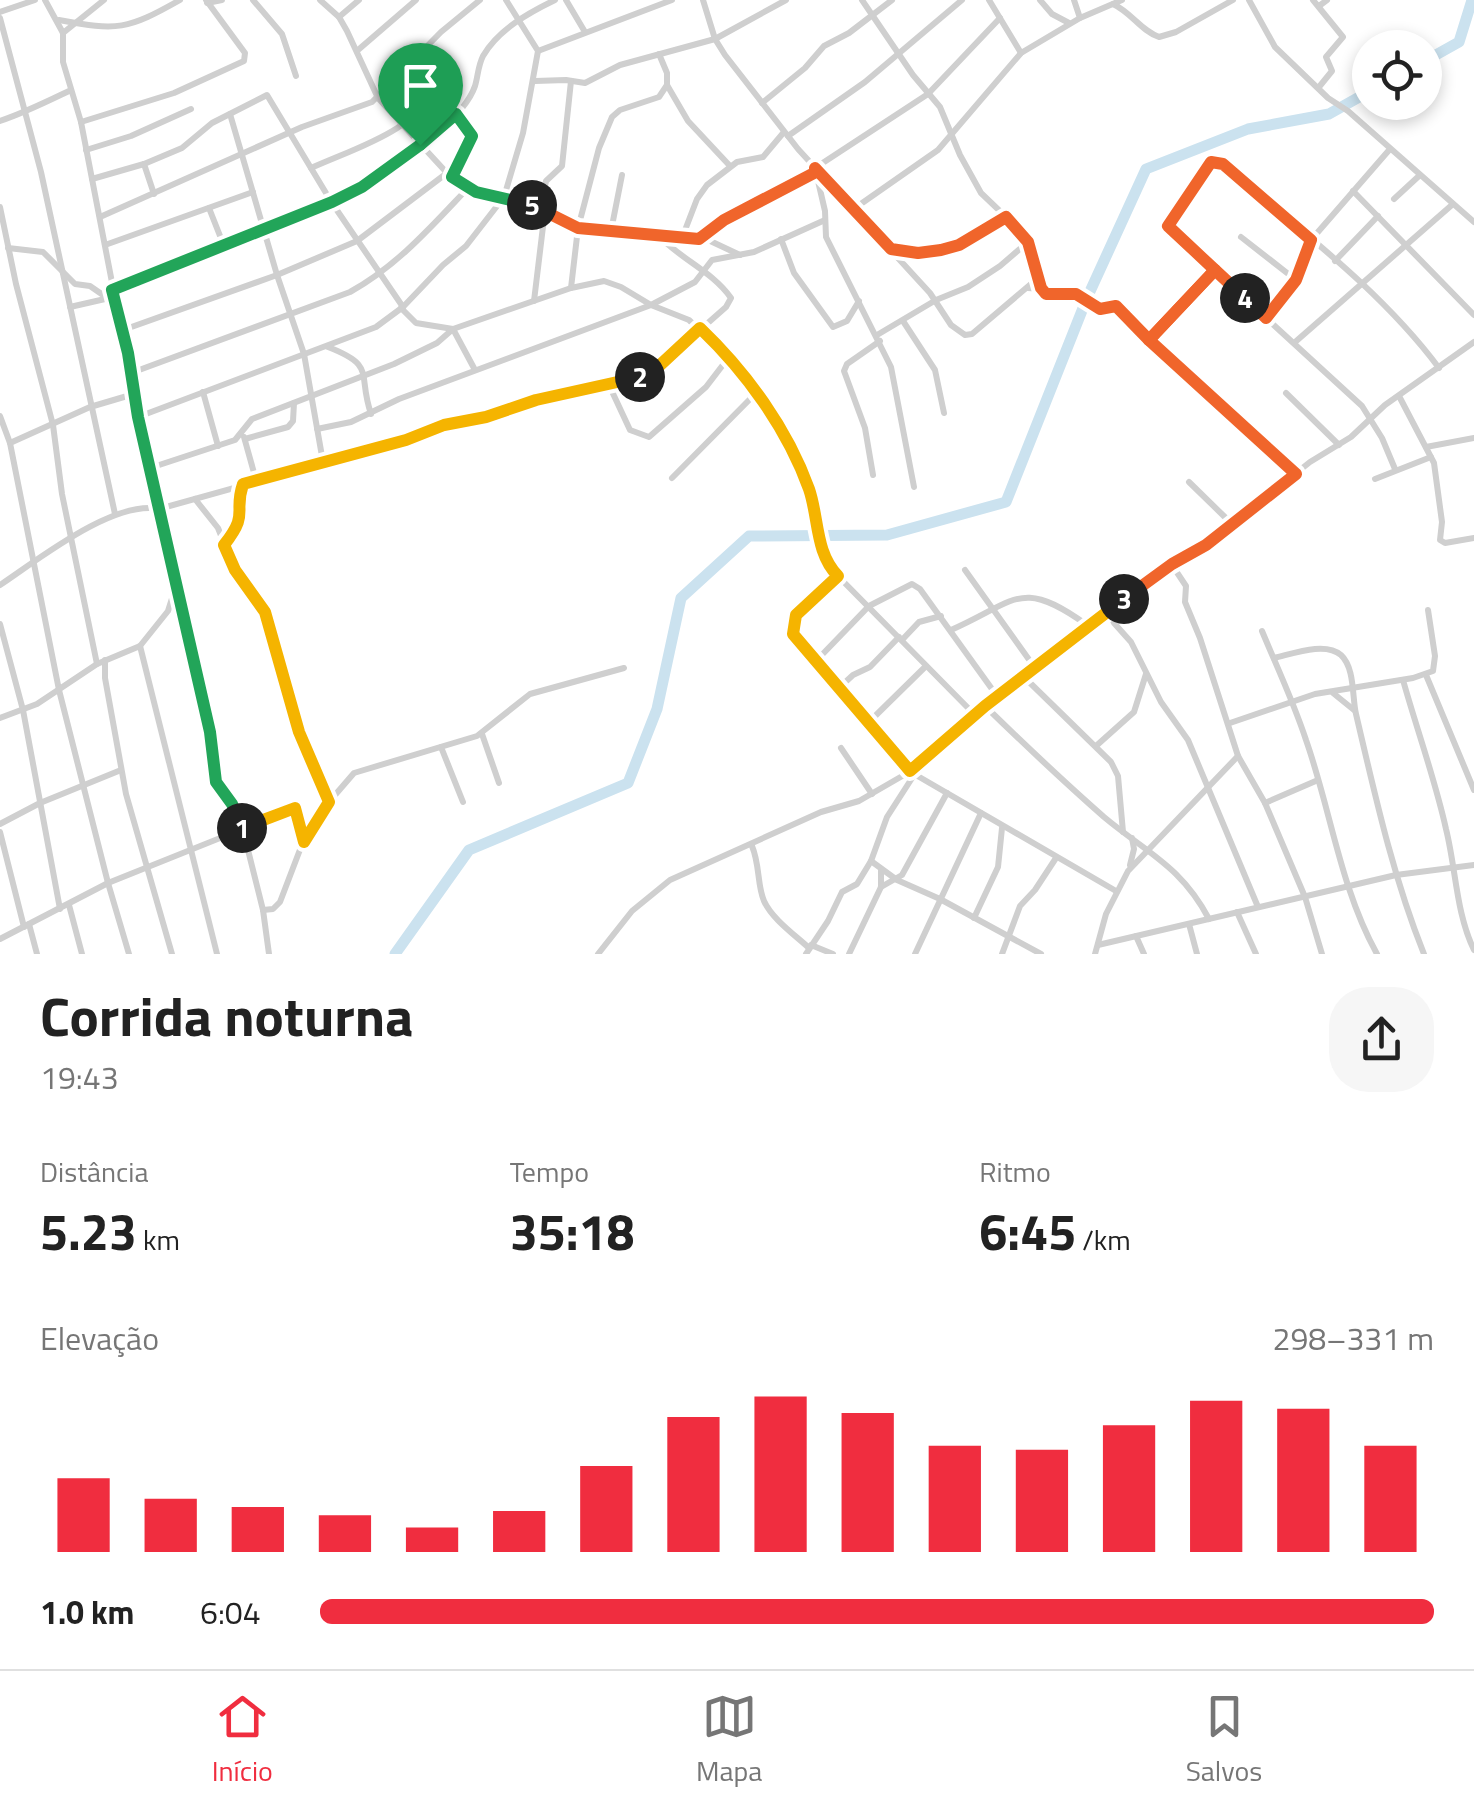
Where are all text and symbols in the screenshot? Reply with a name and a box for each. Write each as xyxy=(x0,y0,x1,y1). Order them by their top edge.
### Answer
map controls xyxy=(1352,30,1442,120)
button: locate xyxy=(1352,30,1442,120)
pin xyxy=(378,43,463,146)
icon: arrive xyxy=(393,58,448,113)
pin: 5 xyxy=(507,180,557,230)
text: 5 xyxy=(524,183,540,226)
pin: 4 xyxy=(1220,273,1270,323)
text: 4 xyxy=(1237,276,1253,319)
pin: 2 xyxy=(615,352,665,402)
text: 2 xyxy=(632,355,648,398)
pin: 3 xyxy=(1099,574,1149,624)
text: 3 xyxy=(1116,577,1132,620)
pin: 1 xyxy=(217,803,267,853)
text: 1 xyxy=(234,806,250,849)
text: Corrida noturna xyxy=(40,974,413,1057)
button: share xyxy=(1329,987,1434,1092)
text: 19:43 xyxy=(40,1053,119,1101)
text: Distância xyxy=(40,1150,148,1193)
text: Tempo xyxy=(510,1150,589,1193)
text: Ritmo xyxy=(979,1150,1051,1193)
text: 5.23 xyxy=(40,1193,137,1269)
text: 35:18 xyxy=(510,1193,634,1269)
text: 6:45 xyxy=(979,1193,1076,1269)
text: km xyxy=(137,1218,180,1261)
text: /km xyxy=(1076,1218,1131,1261)
text: Elevação xyxy=(40,1314,159,1362)
text: 298–331 m xyxy=(1272,1314,1434,1362)
text: 1.0 km xyxy=(40,1588,134,1636)
text: 6:04 xyxy=(200,1588,261,1636)
tab: Início xyxy=(212,1689,273,1792)
tab: Mapa xyxy=(696,1689,762,1792)
tab: Salvos xyxy=(1186,1689,1262,1792)

